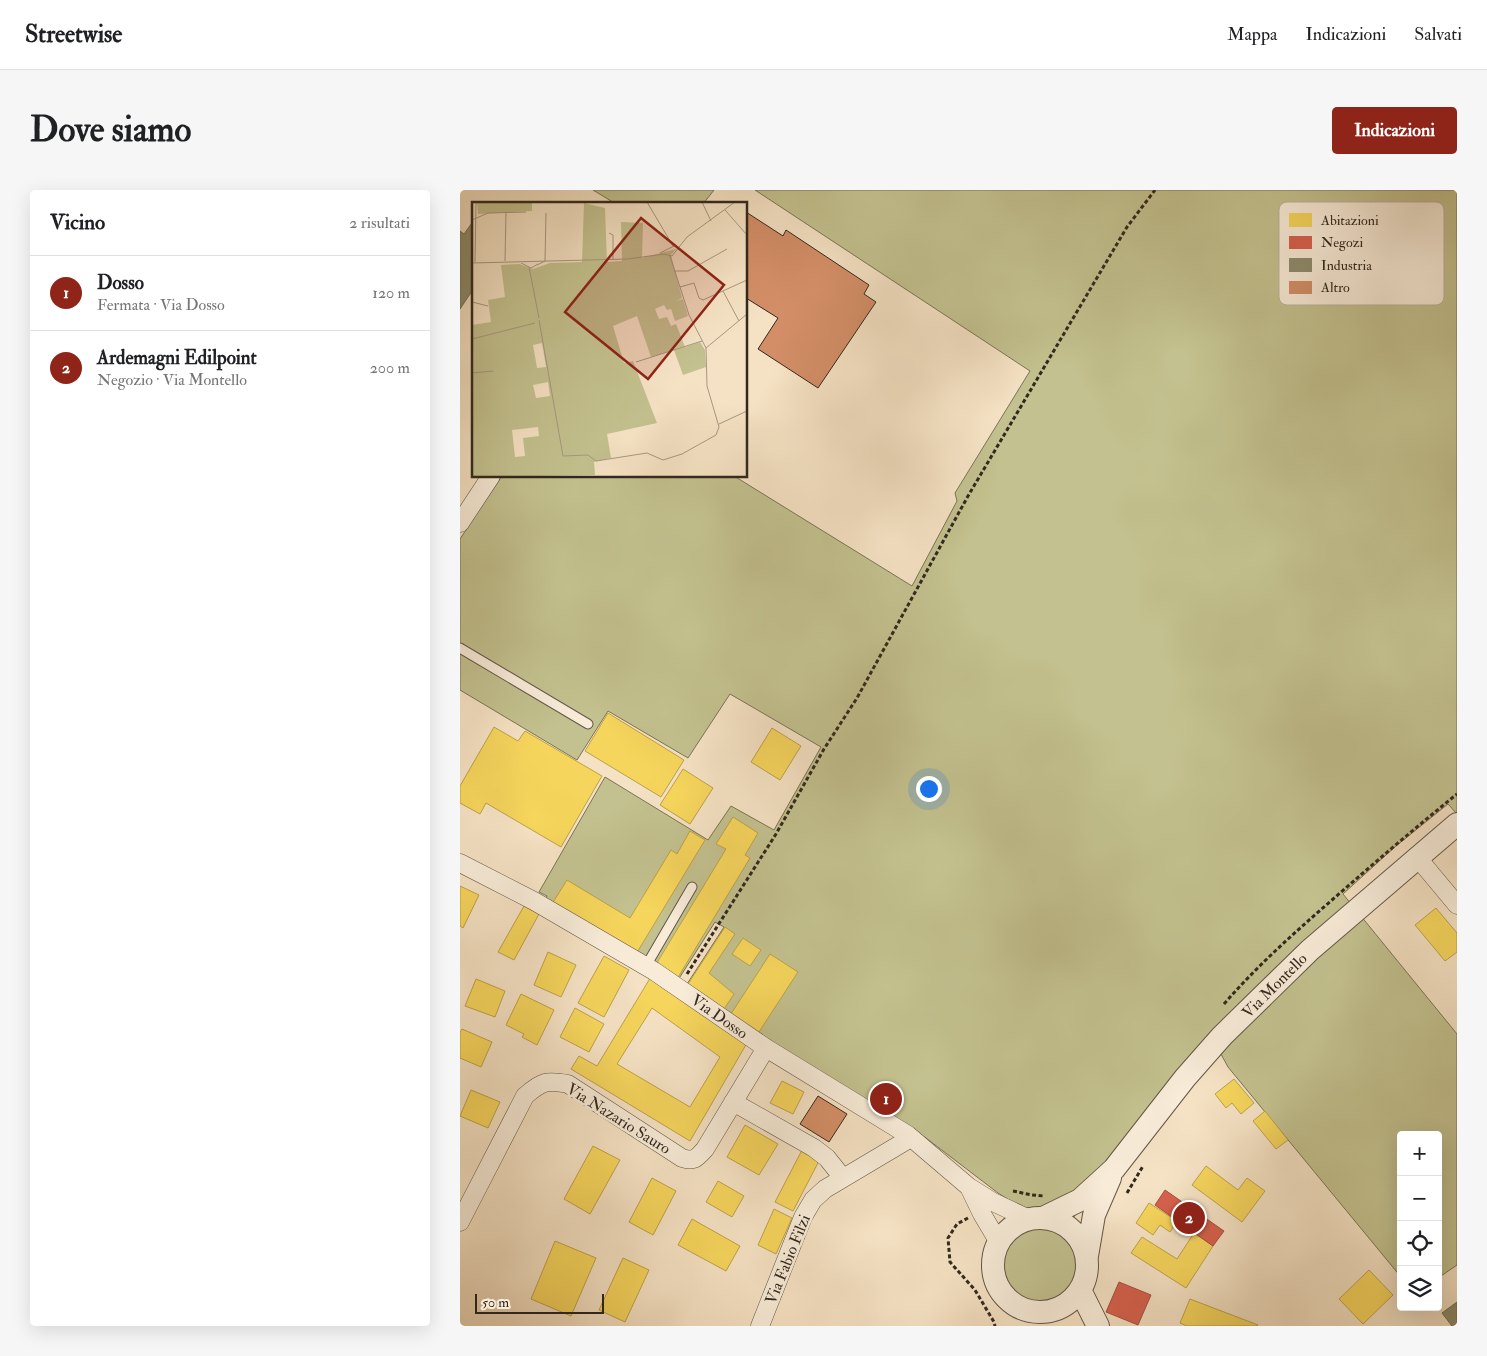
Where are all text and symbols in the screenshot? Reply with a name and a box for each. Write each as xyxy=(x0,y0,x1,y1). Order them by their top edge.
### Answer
text: Streetwise xyxy=(25,19,122,50)
text: Mappa xyxy=(1227,23,1277,46)
text: Indicazioni xyxy=(1305,23,1386,46)
text: Salvati xyxy=(1414,23,1462,46)
button: Indicazioni xyxy=(1332,107,1457,154)
text: Dove siamo xyxy=(30,108,191,152)
inset map xyxy=(472,202,748,478)
legend xyxy=(1279,202,1444,305)
text: Vicino xyxy=(50,209,105,236)
text: Abitazioni xyxy=(1320,212,1379,229)
text: 2 risultati xyxy=(349,213,410,233)
text: Negozi xyxy=(1321,234,1363,251)
text: Industria xyxy=(1321,257,1372,274)
text: Dosso xyxy=(97,271,144,295)
text: Altro xyxy=(1320,279,1350,296)
text: 1 xyxy=(63,283,69,303)
text: 120 m xyxy=(372,283,410,303)
text: Fermata · Via Dosso xyxy=(97,295,225,315)
text: Ardemagni Edilpoint xyxy=(97,346,257,370)
text: 2 xyxy=(62,358,70,378)
text: 200 m xyxy=(370,358,410,378)
text: Negozio · Via Montello xyxy=(97,370,247,390)
your location xyxy=(916,776,942,802)
street label: Via Montello xyxy=(1238,949,1312,1023)
street label: Via Dosso xyxy=(687,990,752,1044)
street label: Via Nazario Sauro xyxy=(563,1079,674,1159)
pin: 1 xyxy=(870,1080,902,1118)
map controls xyxy=(1397,1131,1442,1311)
button: + xyxy=(1397,1131,1442,1176)
button: − xyxy=(1397,1176,1442,1221)
pin: 2 xyxy=(1173,1199,1205,1237)
street label: Via Fabio Filzi xyxy=(761,1212,815,1307)
button: locate xyxy=(1397,1221,1442,1266)
button: layers xyxy=(1397,1266,1442,1311)
scale bar xyxy=(475,1291,604,1314)
text: 50 m xyxy=(482,1294,509,1311)

